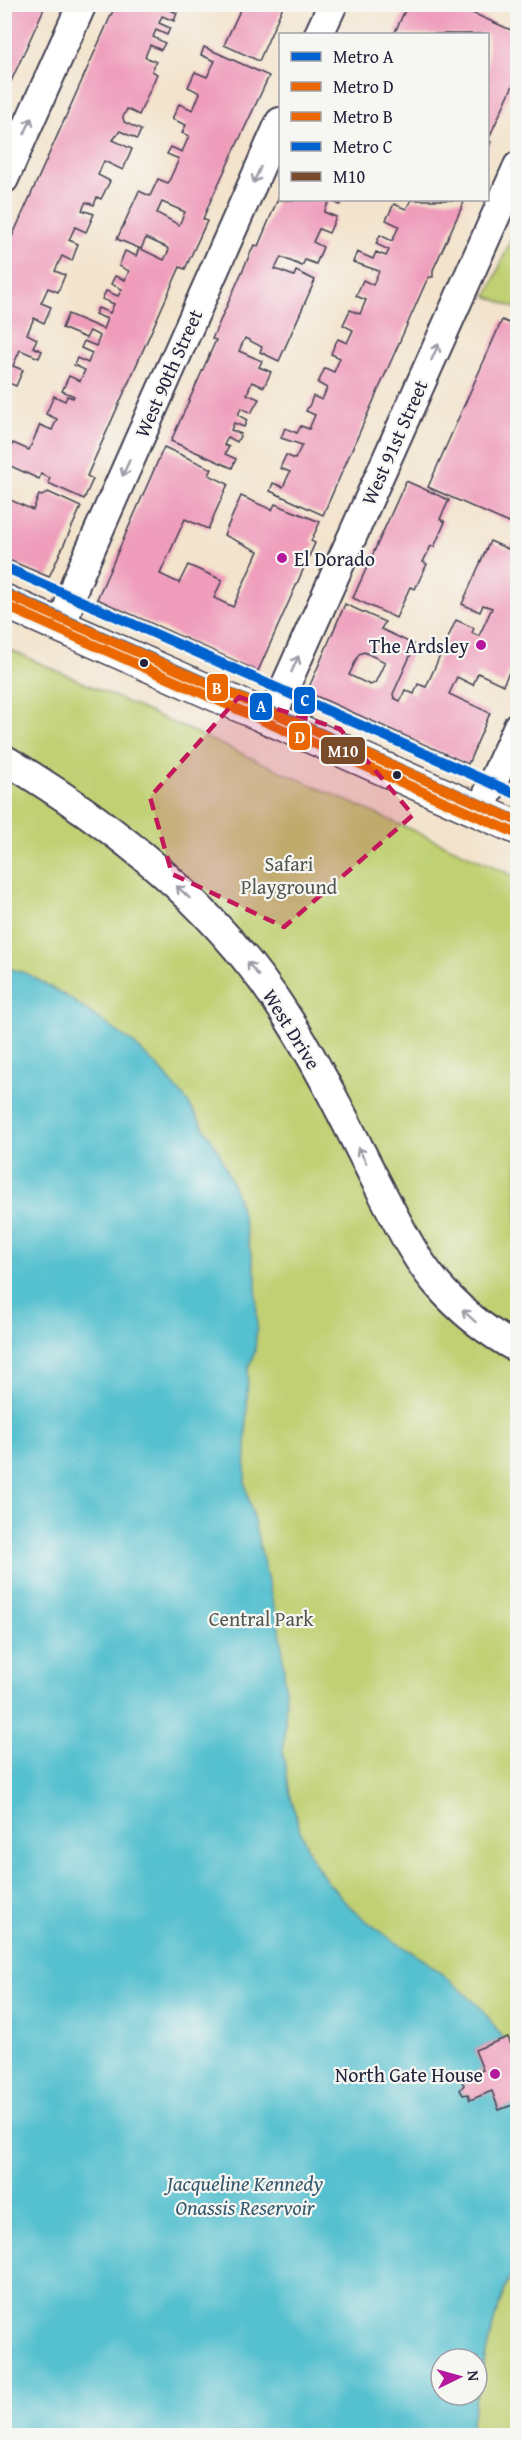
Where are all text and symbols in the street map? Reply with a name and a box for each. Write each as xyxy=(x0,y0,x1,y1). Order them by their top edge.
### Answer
legend xyxy=(279,33,489,201)
text: Metro A xyxy=(333,43,394,70)
text: Metro D xyxy=(333,73,394,100)
text: Metro B xyxy=(333,103,393,130)
one-way arrow xyxy=(23,117,35,135)
text: Metro C xyxy=(333,133,393,160)
text: M10 xyxy=(333,163,365,190)
one-way arrow xyxy=(250,166,261,184)
street label: West 90th Street xyxy=(127,304,209,442)
one-way arrow xyxy=(429,343,441,361)
street label: West 91st Street xyxy=(353,375,435,509)
one-way arrow xyxy=(120,459,131,477)
place label: El Dorado xyxy=(294,544,375,573)
marker: El Dorado xyxy=(275,551,289,565)
place label: The Ardsley xyxy=(369,631,469,660)
marker: The Ardsley xyxy=(474,638,488,652)
one-way arrow xyxy=(290,656,301,674)
unlabelled marker xyxy=(138,657,150,669)
line badge: B xyxy=(206,673,229,702)
text: B xyxy=(212,676,222,700)
line badge: C xyxy=(293,686,316,715)
text: C xyxy=(300,688,310,712)
line badge: A xyxy=(249,692,273,721)
text: A xyxy=(256,694,267,718)
line badge: D xyxy=(288,722,311,751)
text: D xyxy=(295,725,305,749)
line badge: M10 xyxy=(320,736,366,765)
text: M10 xyxy=(328,739,358,763)
unlabelled marker xyxy=(391,769,403,781)
park label: Safari Playground xyxy=(241,849,338,901)
one-way arrow xyxy=(176,884,191,899)
one-way arrow xyxy=(247,961,260,977)
street label: West Drive xyxy=(256,983,328,1075)
one-way arrow xyxy=(356,1147,368,1164)
one-way arrow xyxy=(462,1309,477,1323)
park label: Central Park xyxy=(209,1604,314,1633)
place label: North Gate House xyxy=(335,2060,483,2089)
marker: North Gate House xyxy=(488,2067,502,2081)
water label: Jacqueline Kennedy Onassis Reservoir xyxy=(164,2168,324,2223)
north arrow xyxy=(429,2347,489,2407)
text: N xyxy=(462,2369,486,2382)

